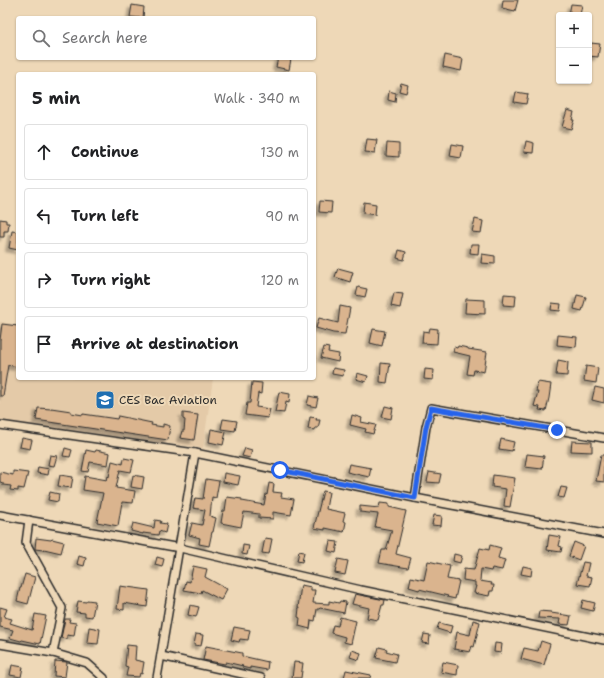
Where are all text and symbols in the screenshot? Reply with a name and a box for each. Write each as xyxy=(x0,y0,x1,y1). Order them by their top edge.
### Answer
map controls xyxy=(556,12,592,84)
button: + xyxy=(556,12,592,48)
search box xyxy=(16,16,316,60)
icon: search xyxy=(30,27,52,49)
text: Search here xyxy=(62,28,148,48)
button: − xyxy=(556,48,592,84)
text: 5 min xyxy=(32,87,80,109)
text: Walk · 340 m xyxy=(214,90,300,107)
icon: ahead xyxy=(33,141,55,163)
text: Continue xyxy=(71,142,139,162)
text: 130 m xyxy=(261,144,299,161)
icon: left xyxy=(33,205,55,227)
text: Turn left xyxy=(71,206,139,226)
text: 90 m xyxy=(265,208,299,225)
icon: right xyxy=(33,269,55,291)
text: Turn right xyxy=(71,270,151,290)
text: 120 m xyxy=(261,272,299,289)
icon: arrive xyxy=(33,333,55,355)
text: Arrive at destination xyxy=(71,334,239,354)
school or university icon: CES Bac Aviation xyxy=(94,389,116,411)
place label: CES Bac Aviation xyxy=(119,392,217,408)
route end xyxy=(548,421,566,439)
route start xyxy=(271,461,289,479)

